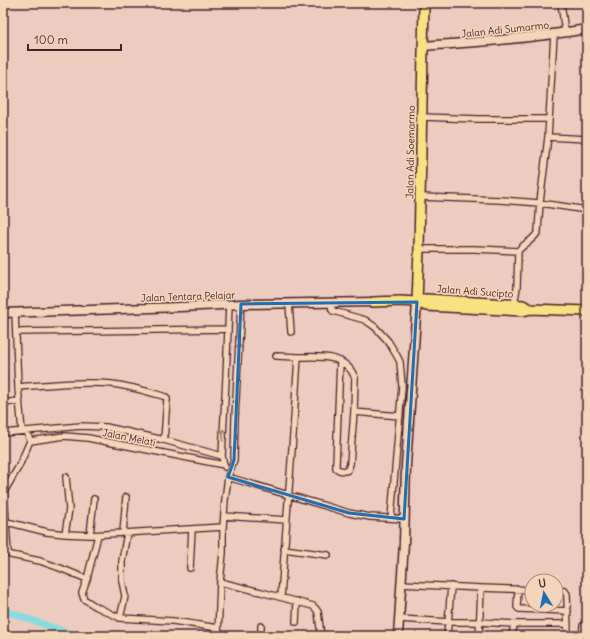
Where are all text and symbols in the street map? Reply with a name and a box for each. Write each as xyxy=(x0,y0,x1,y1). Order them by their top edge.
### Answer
street label: Jalan Adi Sumarmo xyxy=(461,18,550,41)
scale bar xyxy=(28,26,121,52)
text: 100 m xyxy=(34,32,68,47)
street label: Jalan Adi Soemarmo xyxy=(403,105,418,199)
street label: Jalan Adi Sucipto xyxy=(436,282,514,301)
street label: Jalan Tentara Pelajar xyxy=(140,288,236,305)
one-way arrow xyxy=(236,336,243,349)
street label: Jalan Melati xyxy=(101,426,157,449)
one-way arrow xyxy=(220,429,227,442)
north arrow xyxy=(524,573,564,613)
text: U xyxy=(537,576,547,591)

